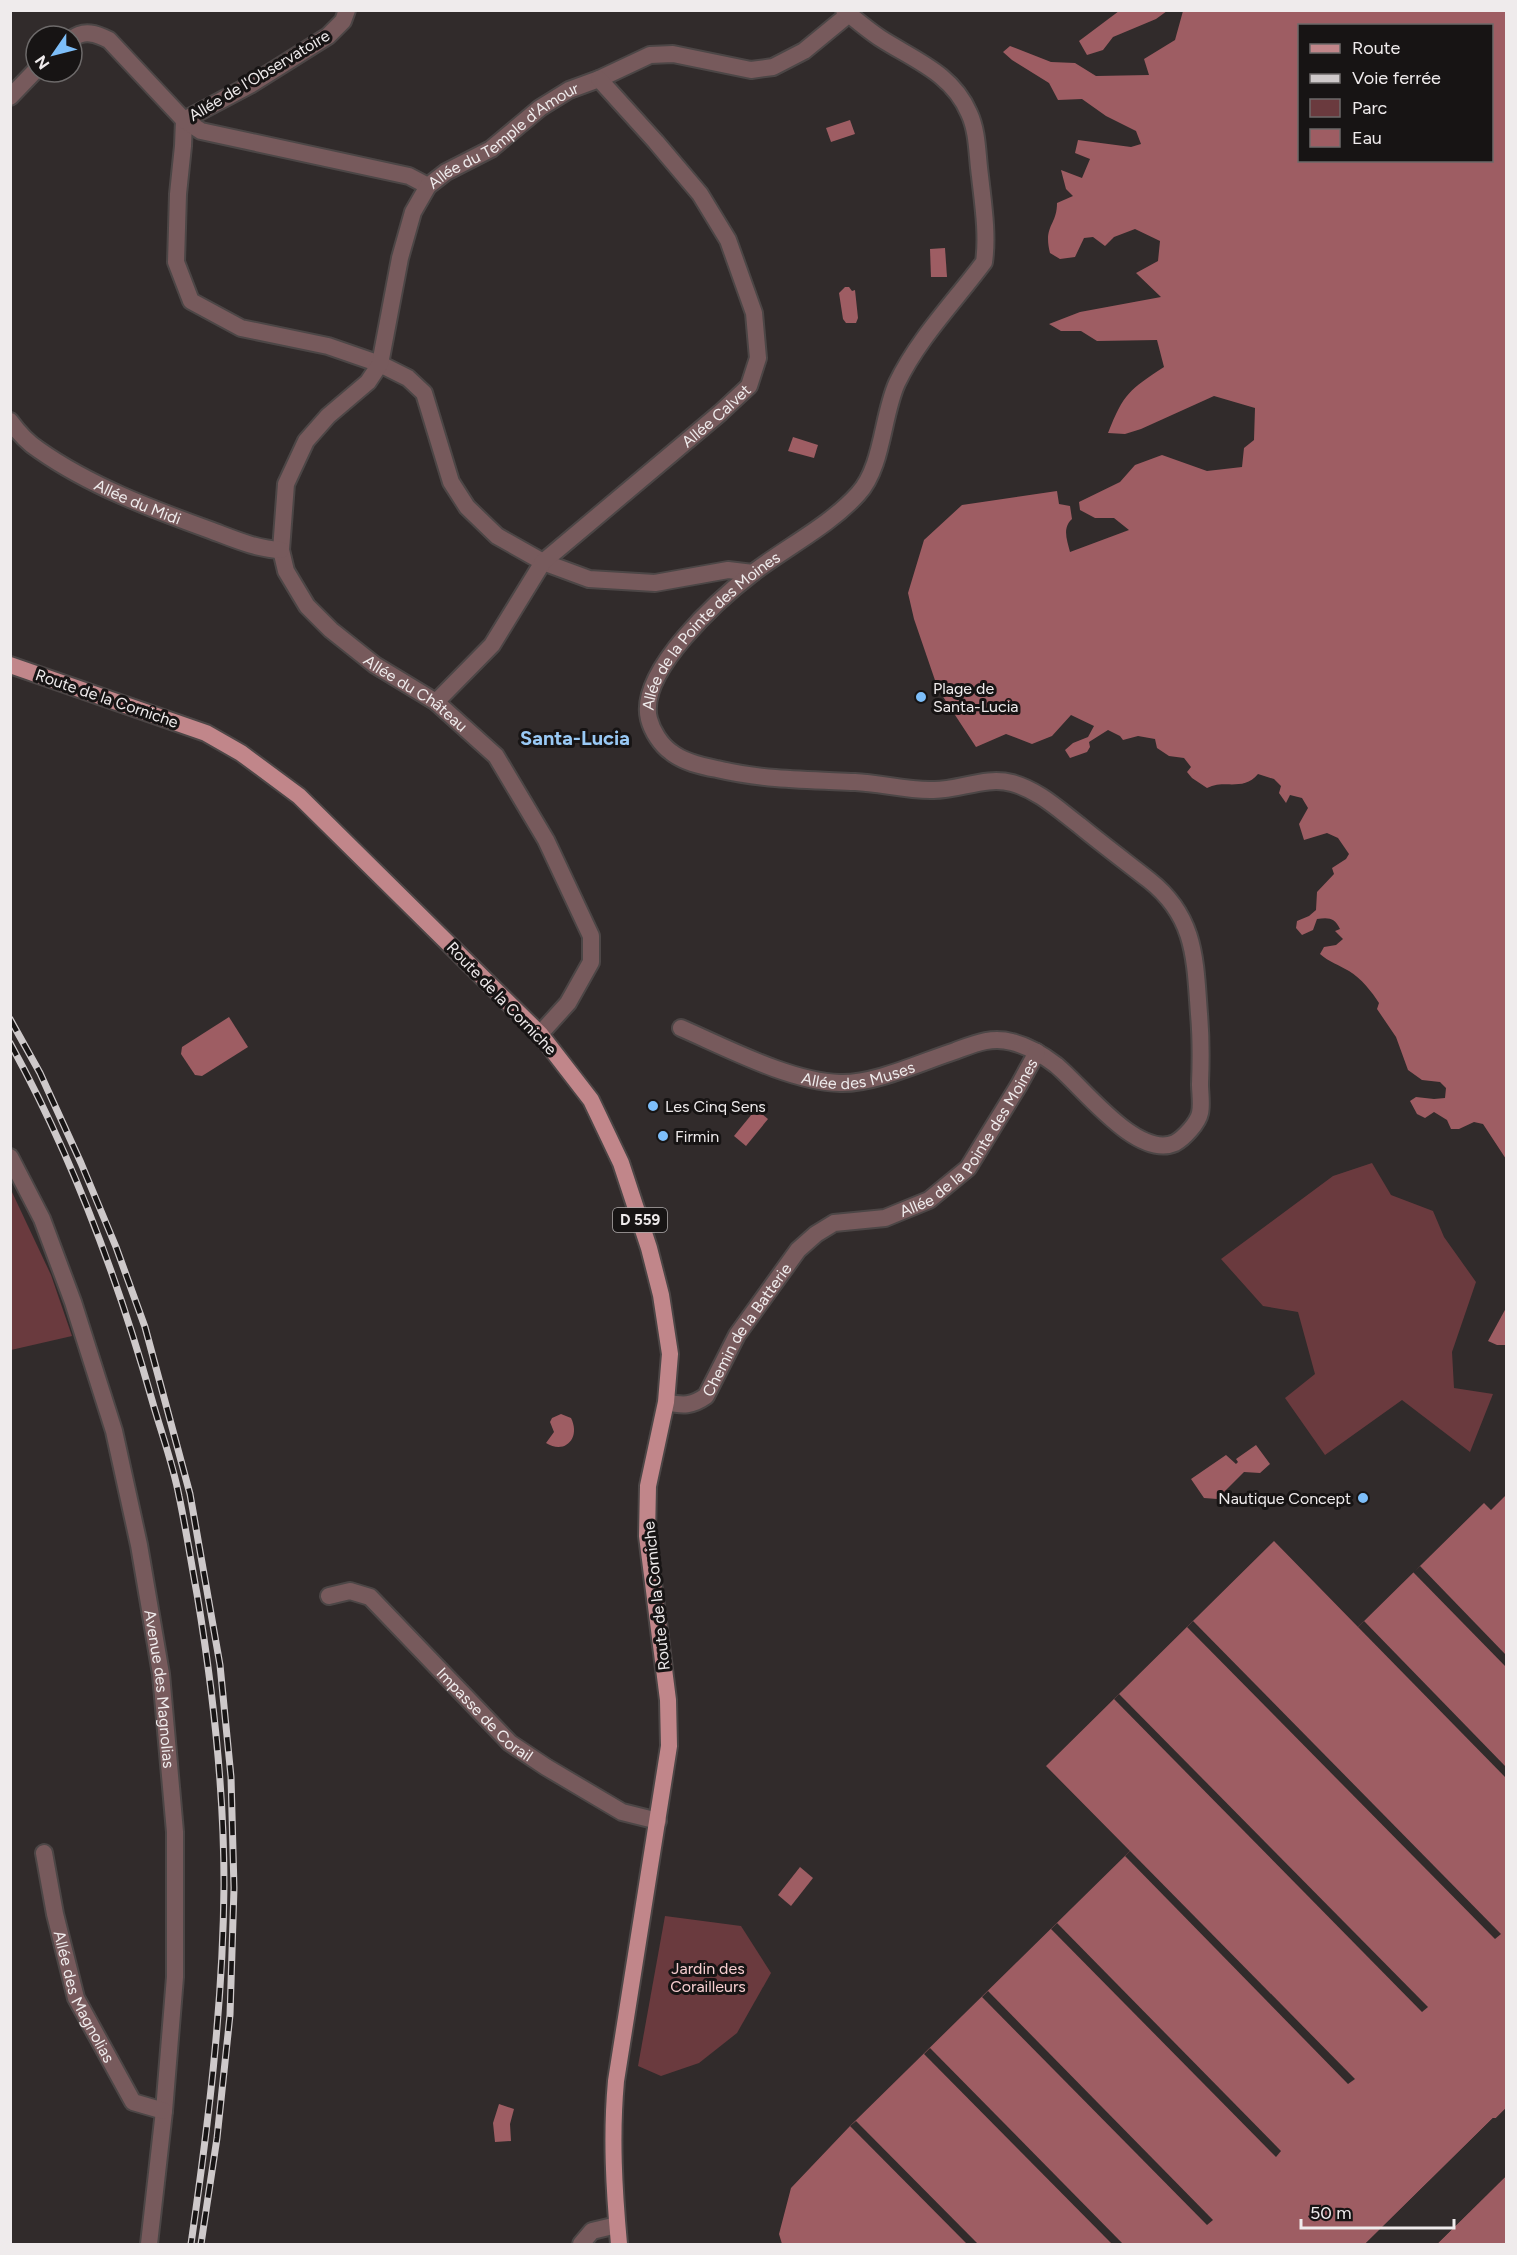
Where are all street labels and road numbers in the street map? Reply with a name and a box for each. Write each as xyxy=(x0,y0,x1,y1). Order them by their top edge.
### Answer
street label: Allée de l'Observatoire xyxy=(185,26,333,125)
street label: Allée du Temple d'Amour xyxy=(424,78,581,193)
street label: Allée Calvet xyxy=(678,380,755,451)
street label: Allée du Midi xyxy=(91,475,184,529)
street label: Allée de la Pointe des Moines xyxy=(639,548,784,711)
street label: Allée du Château xyxy=(360,651,471,736)
street label: Route de la Corniche xyxy=(33,665,181,732)
street label: Route de la Corniche xyxy=(443,938,561,1059)
street label: Allée de la Pointe des Moines xyxy=(897,1055,1042,1221)
street label: Allée des Muses xyxy=(800,1057,917,1093)
road number: D 559 xyxy=(613,1208,667,1232)
street label: Chemin de la Batterie xyxy=(698,1259,796,1400)
street label: Route de la Corniche xyxy=(639,1520,674,1671)
street label: Avenue des Magnolias xyxy=(140,1608,178,1769)
street label: Impasse de Corail xyxy=(433,1664,536,1766)
street label: Allée des Magnolias xyxy=(50,1929,119,2066)

